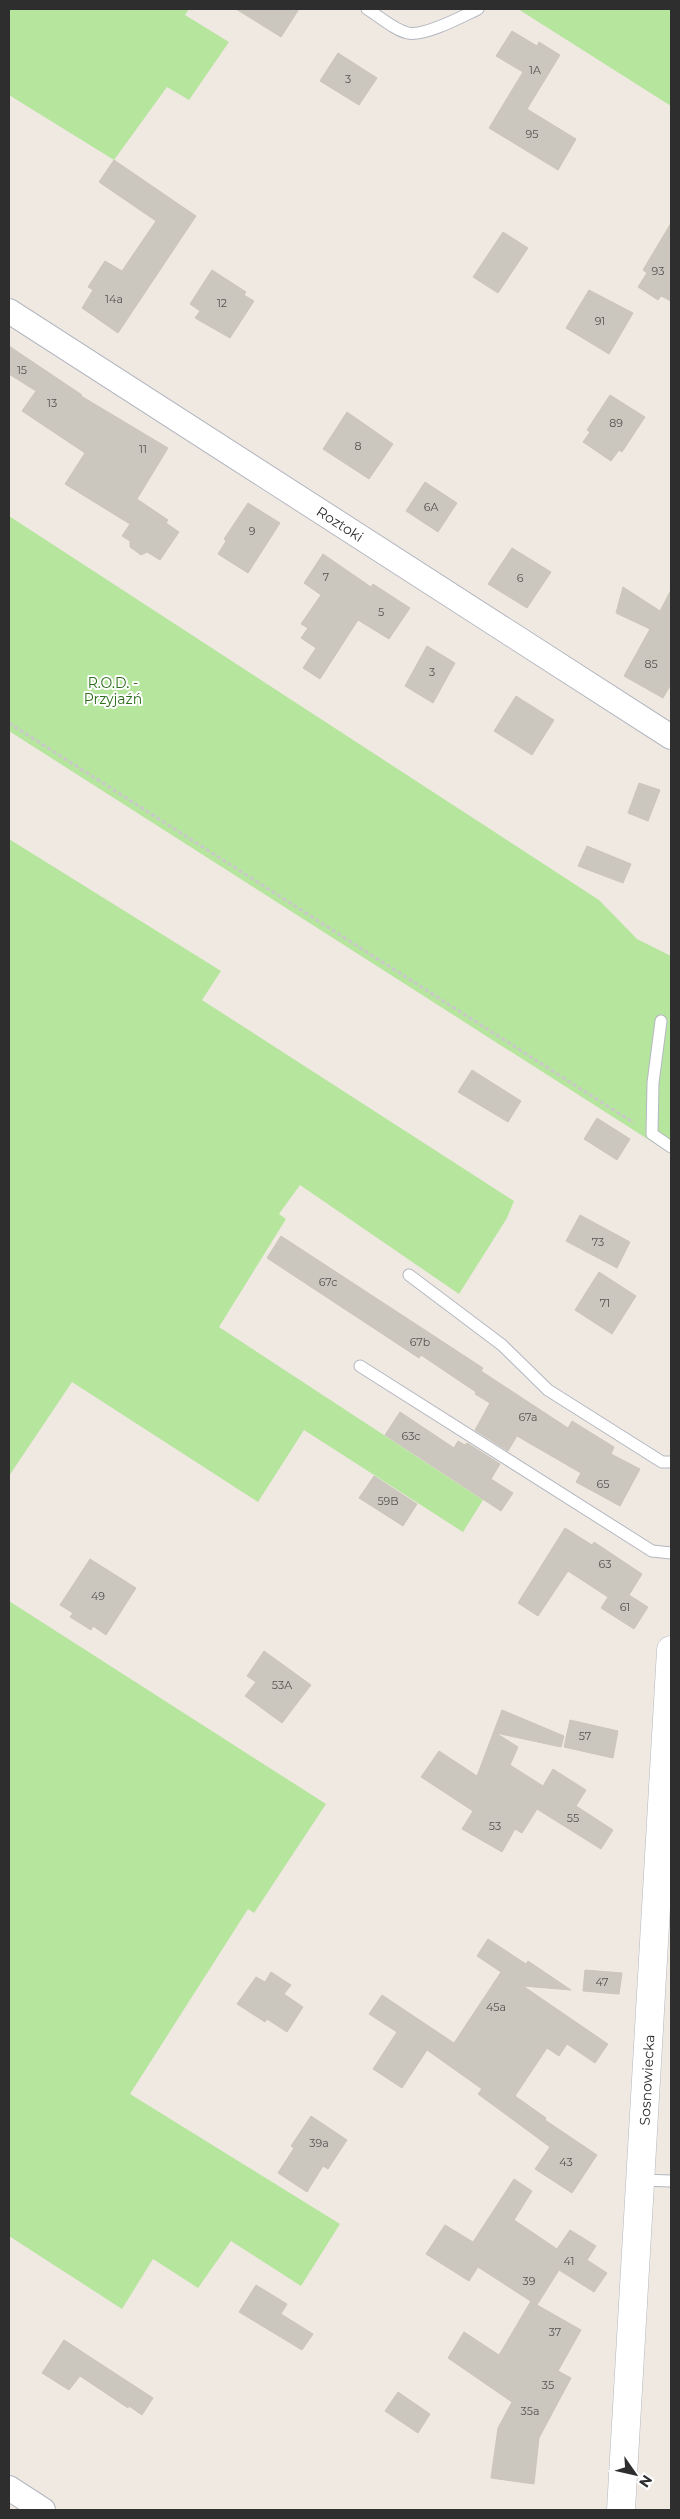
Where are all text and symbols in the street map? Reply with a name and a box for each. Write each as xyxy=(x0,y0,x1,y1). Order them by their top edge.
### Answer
house number: 1A xyxy=(529,63,541,77)
house number: 3 xyxy=(345,72,351,86)
house number: 95 xyxy=(526,127,538,141)
house number: 93 xyxy=(652,264,664,278)
house number: 14a xyxy=(105,292,123,306)
house number: 12 xyxy=(217,296,227,310)
house number: 91 xyxy=(595,314,605,328)
house number: 15 xyxy=(17,363,27,377)
house number: 13 xyxy=(47,396,57,410)
house number: 89 xyxy=(609,416,623,430)
house number: 8 xyxy=(354,439,362,453)
house number: 11 xyxy=(139,442,147,456)
house number: 6A xyxy=(424,500,438,514)
street label: Roztoki xyxy=(313,502,367,546)
house number: 9 xyxy=(249,524,256,538)
house number: 7 xyxy=(323,570,329,584)
house number: 6 xyxy=(517,571,524,585)
house number: 5 xyxy=(378,605,384,619)
house number: 85 xyxy=(644,657,658,671)
house number: 3 xyxy=(429,665,435,679)
park label: R.O.D. - Przyjaźń xyxy=(84,674,142,708)
house number: 73 xyxy=(592,1235,604,1249)
house number: 67c xyxy=(319,1275,337,1289)
house number: 71 xyxy=(600,1296,610,1310)
house number: 67b xyxy=(410,1335,430,1349)
house number: 67a xyxy=(518,1410,538,1424)
house number: 63c xyxy=(401,1429,421,1443)
house number: 65 xyxy=(597,1477,609,1491)
house number: 59B xyxy=(377,1494,399,1508)
house number: 63 xyxy=(599,1557,611,1571)
house number: 49 xyxy=(91,1589,105,1603)
house number: 61 xyxy=(620,1600,630,1614)
house number: 53A xyxy=(272,1678,292,1692)
house number: 57 xyxy=(579,1729,591,1743)
house number: 55 xyxy=(567,1811,579,1825)
house number: 53 xyxy=(489,1819,501,1833)
house number: 47 xyxy=(595,1975,609,1989)
house number: 45a xyxy=(486,2000,506,2014)
street label: Sosnowiecka xyxy=(636,2034,658,2126)
house number: 39a xyxy=(309,2136,329,2150)
house number: 43 xyxy=(559,2155,573,2169)
house number: 41 xyxy=(564,2254,574,2268)
house number: 39 xyxy=(523,2274,536,2288)
house number: 37 xyxy=(549,2325,561,2339)
house number: 35 xyxy=(542,2378,554,2392)
house number: 35a xyxy=(521,2404,539,2418)
north arrow xyxy=(610,2449,660,2499)
text: N xyxy=(635,2472,656,2491)

